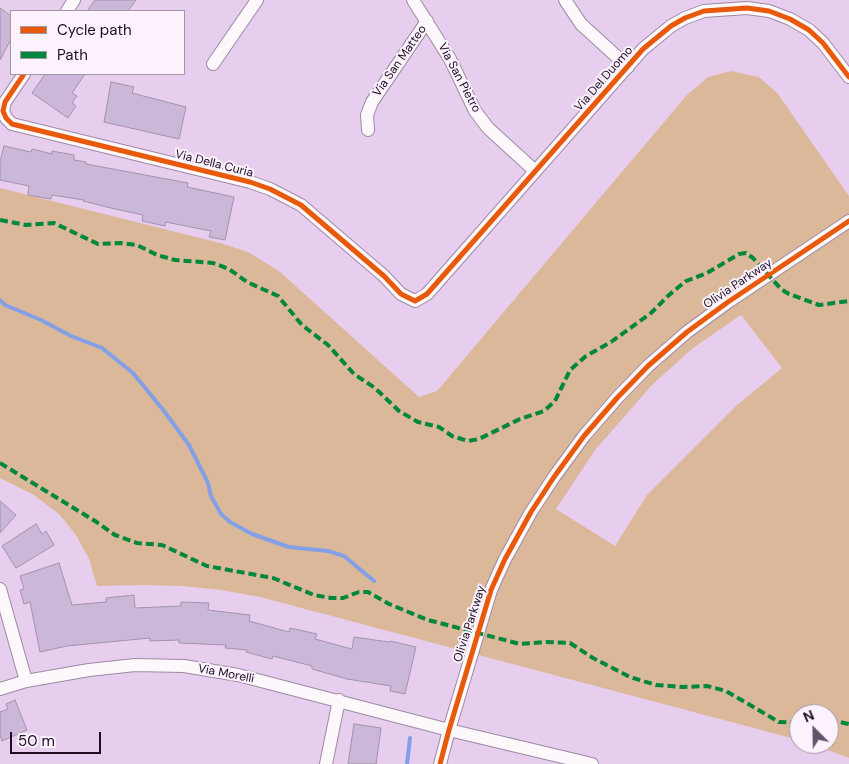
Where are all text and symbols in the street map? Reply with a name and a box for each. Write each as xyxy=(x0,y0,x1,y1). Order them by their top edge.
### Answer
legend xyxy=(10,10,185,75)
text: Cycle path xyxy=(57,20,132,40)
street label: Via San Matteo xyxy=(370,23,430,99)
street label: Via San Pietro xyxy=(435,41,483,115)
street label: Via Del Duomo xyxy=(572,43,636,115)
text: Path xyxy=(57,45,88,65)
street label: Via Della Curia xyxy=(173,147,255,181)
street label: Olivia Parkway xyxy=(701,256,775,312)
street label: Olivia Parkway xyxy=(451,584,489,664)
street label: Via Morelli xyxy=(197,661,255,687)
north arrow xyxy=(789,704,839,754)
text: N xyxy=(800,706,817,726)
scale bar xyxy=(12,722,104,754)
text: 50 m xyxy=(18,731,55,751)

